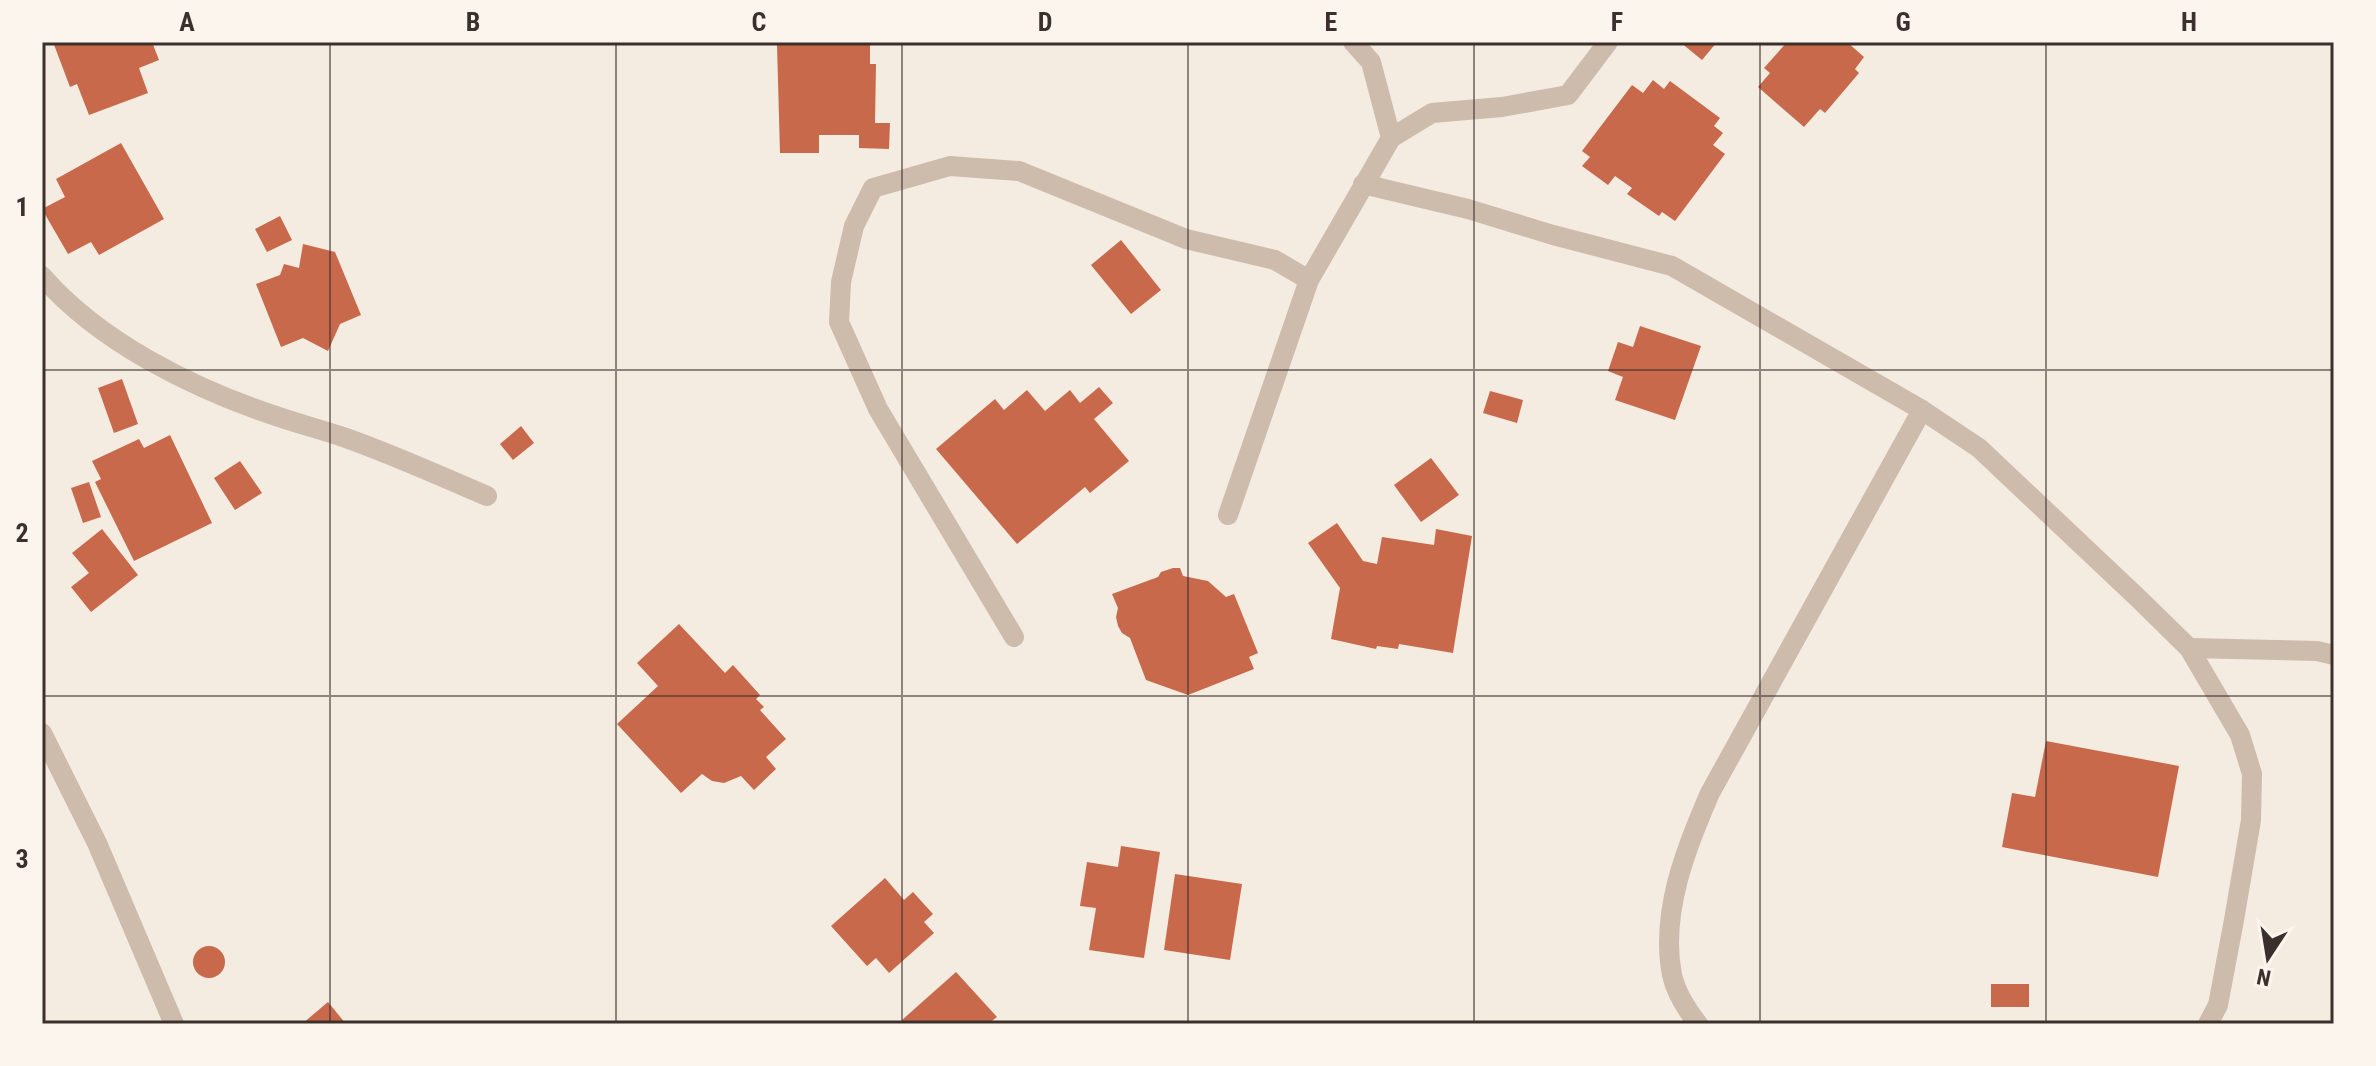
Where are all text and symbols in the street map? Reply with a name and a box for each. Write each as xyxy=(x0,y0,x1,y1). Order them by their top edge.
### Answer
text: A xyxy=(179,7,195,37)
text: B xyxy=(466,7,480,37)
text: C xyxy=(752,7,767,37)
text: D xyxy=(1038,7,1052,37)
text: E xyxy=(1325,7,1338,37)
text: F xyxy=(1611,7,1623,37)
text: G xyxy=(1895,7,1911,37)
text: H xyxy=(2181,7,2197,37)
text: 1 xyxy=(15,192,29,222)
text: 2 xyxy=(15,518,29,548)
text: 3 xyxy=(15,844,29,874)
north arrow xyxy=(2228,918,2308,998)
text: N xyxy=(2255,963,2273,991)

